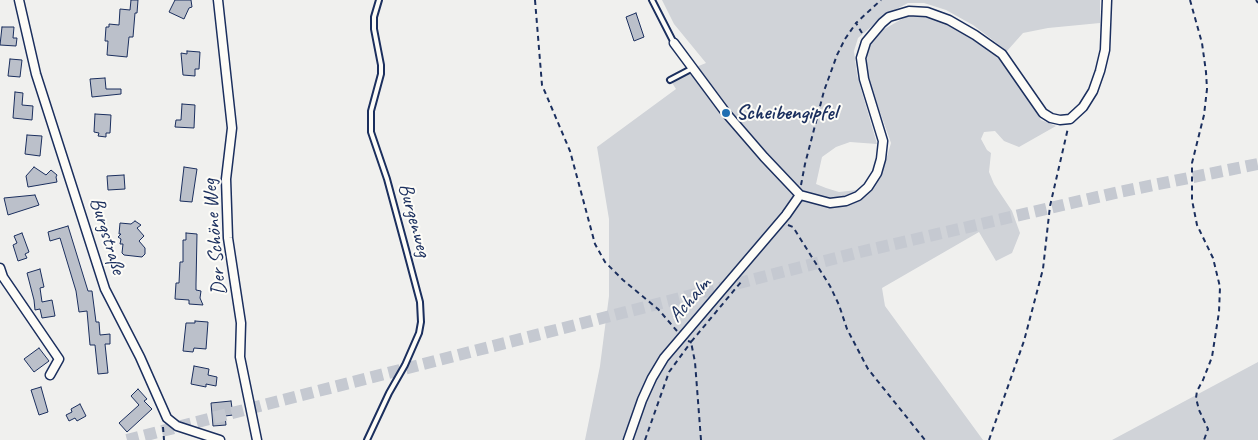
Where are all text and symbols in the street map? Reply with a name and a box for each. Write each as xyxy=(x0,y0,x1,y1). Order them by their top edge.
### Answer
place label: Scheibengipfel xyxy=(736,100,837,126)
marker: Scheibengipfel xyxy=(720,107,732,119)
street label: Der Schöne Weg xyxy=(197,178,233,296)
street label: Burgenweg xyxy=(392,180,436,260)
street label: Burgstraße xyxy=(83,195,131,277)
street label: Achalm xyxy=(663,272,717,328)

